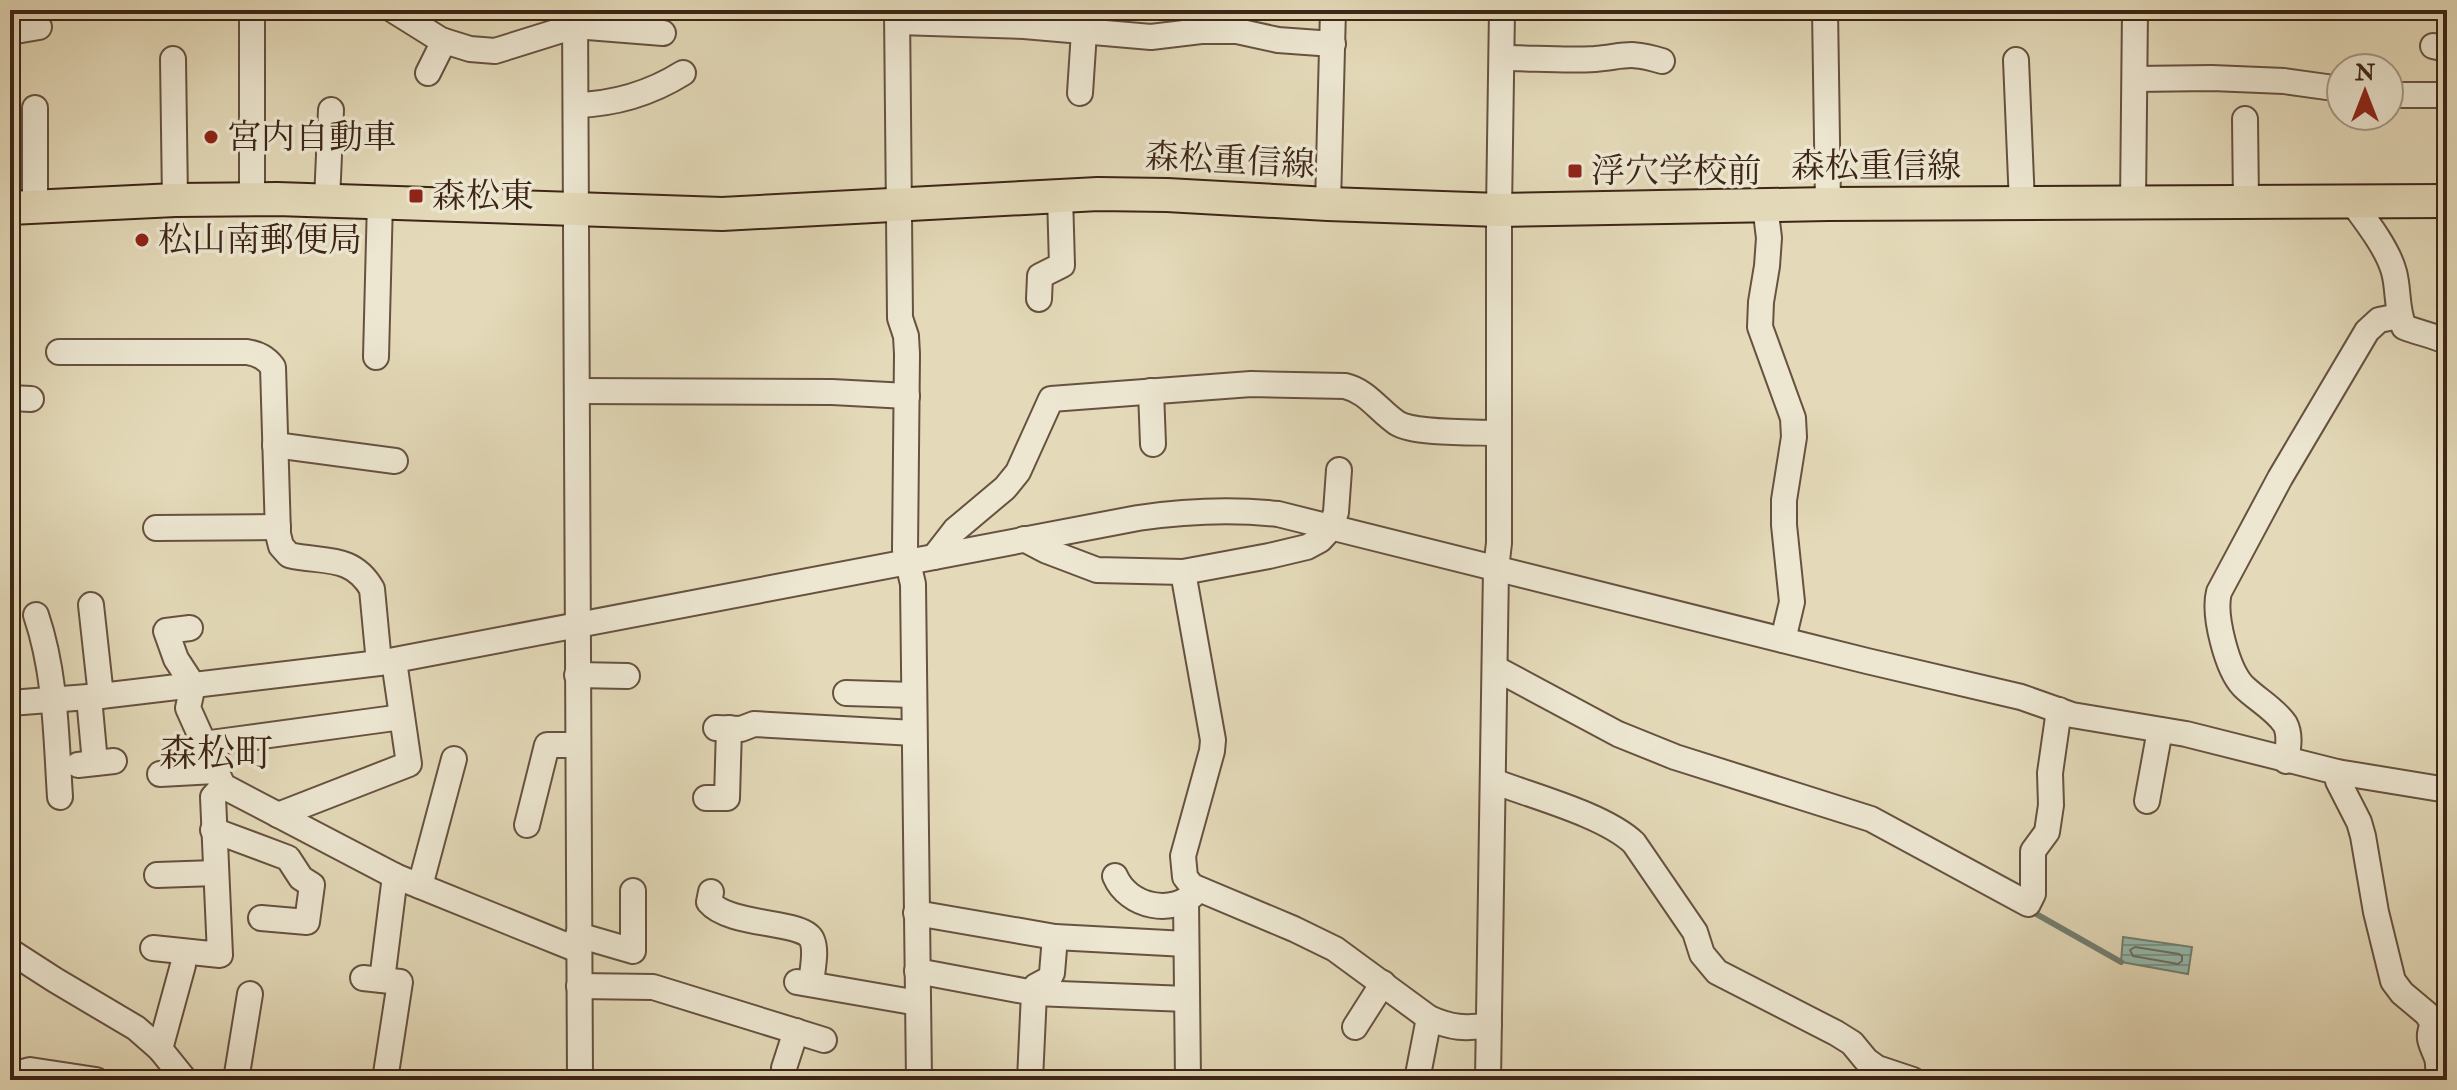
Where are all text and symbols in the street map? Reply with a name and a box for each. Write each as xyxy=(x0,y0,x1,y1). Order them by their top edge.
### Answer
north arrow xyxy=(2325,52,2405,132)
text: N xyxy=(2354,59,2375,87)
place label: 宮内自動車 xyxy=(227,116,397,159)
marker: 宮内自動車 xyxy=(202,128,220,146)
street label: 森松重信線 xyxy=(1144,135,1316,187)
street label: 森松重信線 xyxy=(1791,145,1961,188)
place label: 浮穴学校前 xyxy=(1591,150,1761,193)
marker: 浮穴学校前 xyxy=(1566,162,1584,180)
place label: 森松東 xyxy=(432,175,534,218)
marker: 森松東 xyxy=(407,187,425,205)
place label: 松山南郵便局 xyxy=(158,219,362,262)
marker: 松山南郵便局 xyxy=(133,231,151,249)
district label: 森松町 xyxy=(159,730,273,778)

